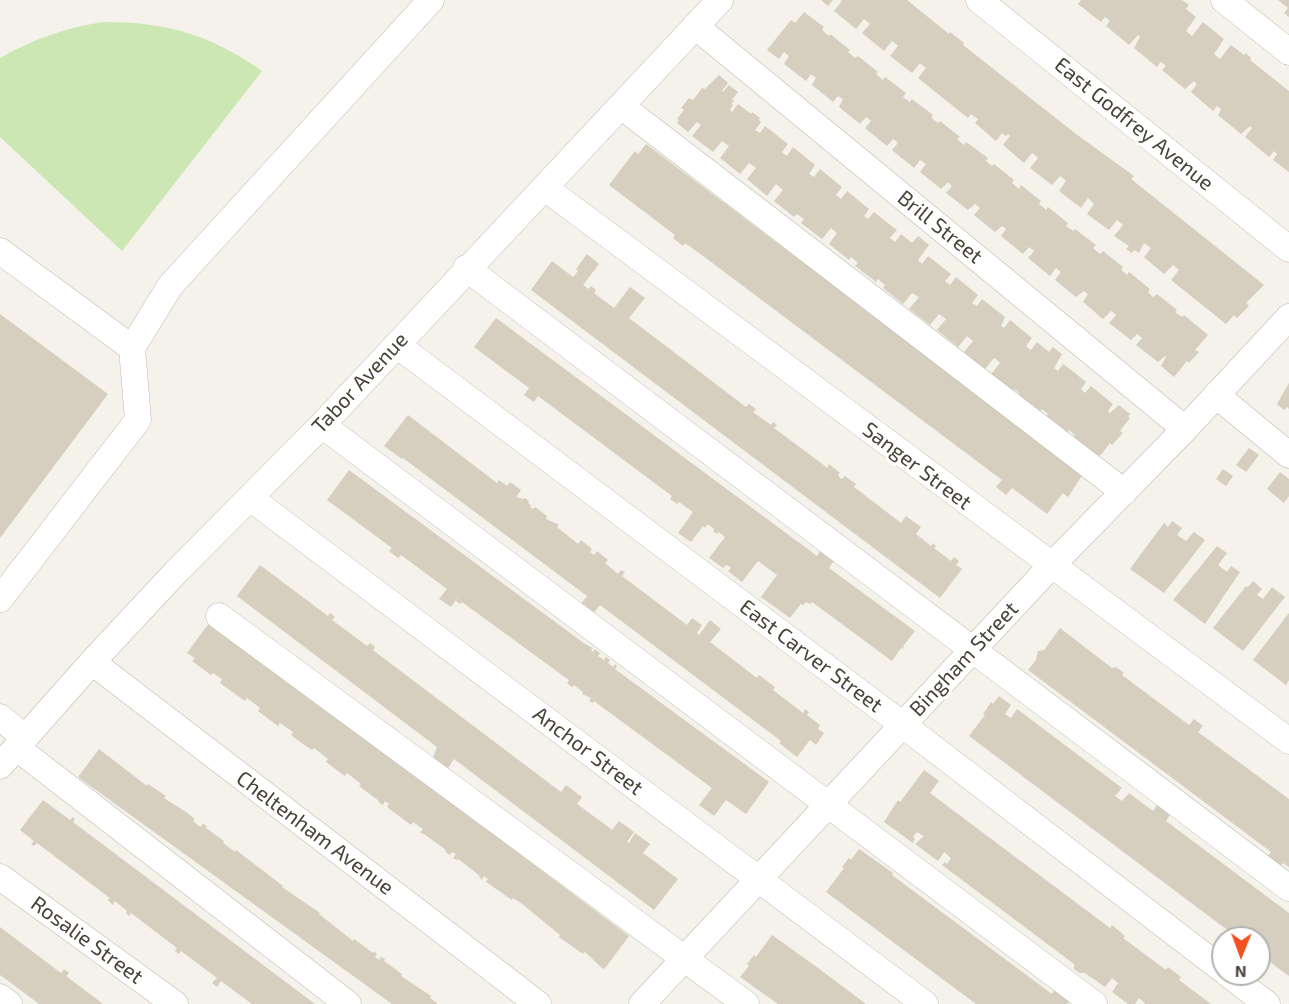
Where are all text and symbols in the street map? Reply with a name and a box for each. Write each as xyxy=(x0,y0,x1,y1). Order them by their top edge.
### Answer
street label: East Godfrey Avenue xyxy=(1049,52,1219,196)
street label: Brill Street xyxy=(892,185,988,269)
street label: Tabor Avenue xyxy=(307,327,413,439)
street label: Sanger Street xyxy=(858,417,976,515)
street label: East Carver Street xyxy=(735,594,887,718)
street label: Bingham Street xyxy=(905,597,1023,721)
street label: Anchor Street xyxy=(528,701,648,801)
street label: Cheltenham Avenue xyxy=(231,766,399,900)
street label: Rosalie Street xyxy=(26,891,148,989)
north arrow xyxy=(1211,926,1271,986)
text: N xyxy=(1235,963,1247,982)

